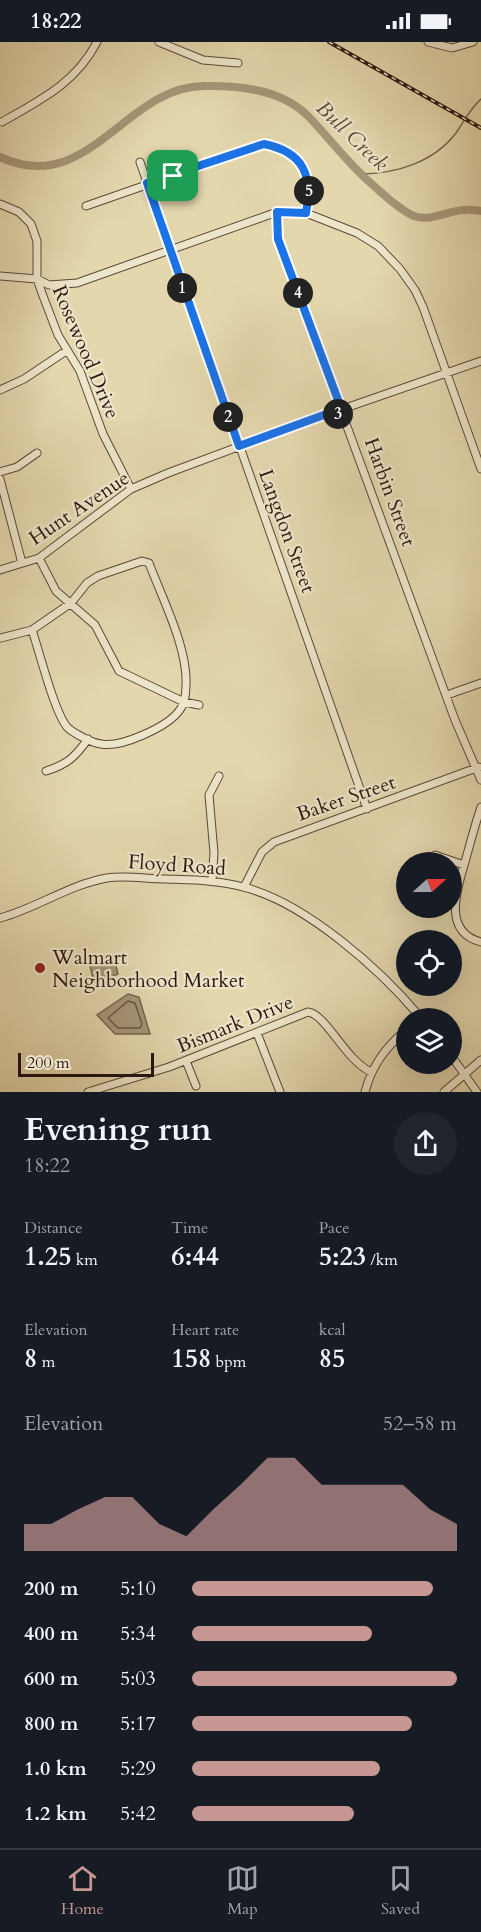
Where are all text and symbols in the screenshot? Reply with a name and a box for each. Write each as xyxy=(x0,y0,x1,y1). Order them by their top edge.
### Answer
text: 18:22 xyxy=(30,6,81,36)
water label: Bull Creek xyxy=(309,94,395,178)
pin xyxy=(147,150,198,201)
icon: arrive xyxy=(156,159,189,192)
pin: 5 xyxy=(294,176,324,206)
text: 5 xyxy=(305,180,313,202)
pin: 1 xyxy=(167,273,197,303)
text: 1 xyxy=(178,277,186,299)
pin: 4 xyxy=(283,278,313,308)
street label: Rosewood Drive xyxy=(46,281,126,423)
text: 4 xyxy=(294,282,302,304)
pin: 3 xyxy=(323,399,353,429)
pin: 2 xyxy=(213,402,243,432)
text: 3 xyxy=(334,403,342,425)
text: 2 xyxy=(224,406,232,428)
street label: Harbin Street xyxy=(358,434,422,551)
street label: Hunt Avenue xyxy=(24,464,134,552)
street label: Langdon Street xyxy=(252,465,322,597)
street label: Baker Street xyxy=(293,768,400,828)
street label: Floyd Road xyxy=(127,848,227,882)
north arrow xyxy=(396,852,462,918)
map controls xyxy=(396,852,462,1074)
button: locate xyxy=(396,930,462,996)
place label: Walmart Neighborhood Market xyxy=(51,944,245,994)
marker: Walmart Neighborhood Market xyxy=(33,961,47,975)
street label: Bismark Drive xyxy=(173,988,297,1060)
button: layers xyxy=(396,1008,462,1074)
scale bar xyxy=(18,1050,154,1078)
text: 200 m xyxy=(27,1052,69,1074)
text: Evening run xyxy=(24,1107,212,1152)
button: share xyxy=(394,1112,457,1175)
text: 18:22 xyxy=(24,1152,70,1179)
text: Distance xyxy=(24,1217,82,1239)
text: Time xyxy=(171,1217,208,1239)
text: Pace xyxy=(319,1217,350,1239)
text: 1.25 xyxy=(24,1239,72,1274)
text: 6:44 xyxy=(171,1239,219,1274)
text: 5:23 xyxy=(319,1239,366,1274)
text: km xyxy=(72,1249,98,1271)
text: /km xyxy=(366,1249,398,1271)
text: Elevation xyxy=(24,1319,88,1341)
text: Heart rate xyxy=(171,1319,239,1341)
text: kcal xyxy=(319,1319,346,1341)
text: 8 xyxy=(24,1341,37,1376)
text: 158 xyxy=(171,1341,211,1376)
text: 85 xyxy=(319,1341,345,1376)
text: m xyxy=(37,1351,55,1373)
text: bpm xyxy=(211,1351,246,1373)
text: Elevation xyxy=(24,1410,103,1437)
text: 52–58 m xyxy=(383,1410,457,1437)
text: 200 m xyxy=(24,1575,79,1602)
text: 5:10 xyxy=(120,1575,156,1602)
text: 400 m xyxy=(24,1620,79,1647)
text: 5:34 xyxy=(120,1620,156,1647)
text: 600 m xyxy=(24,1665,79,1692)
text: 5:03 xyxy=(120,1665,156,1692)
text: 800 m xyxy=(24,1710,79,1737)
text: 5:17 xyxy=(120,1710,156,1737)
text: 1.0 km xyxy=(24,1755,87,1782)
text: 5:29 xyxy=(120,1755,156,1782)
text: 1.2 km xyxy=(24,1800,87,1827)
text: 5:42 xyxy=(120,1800,156,1827)
tab: Home xyxy=(61,1862,104,1920)
tab: Map xyxy=(226,1862,259,1920)
tab: Saved xyxy=(381,1862,420,1920)

